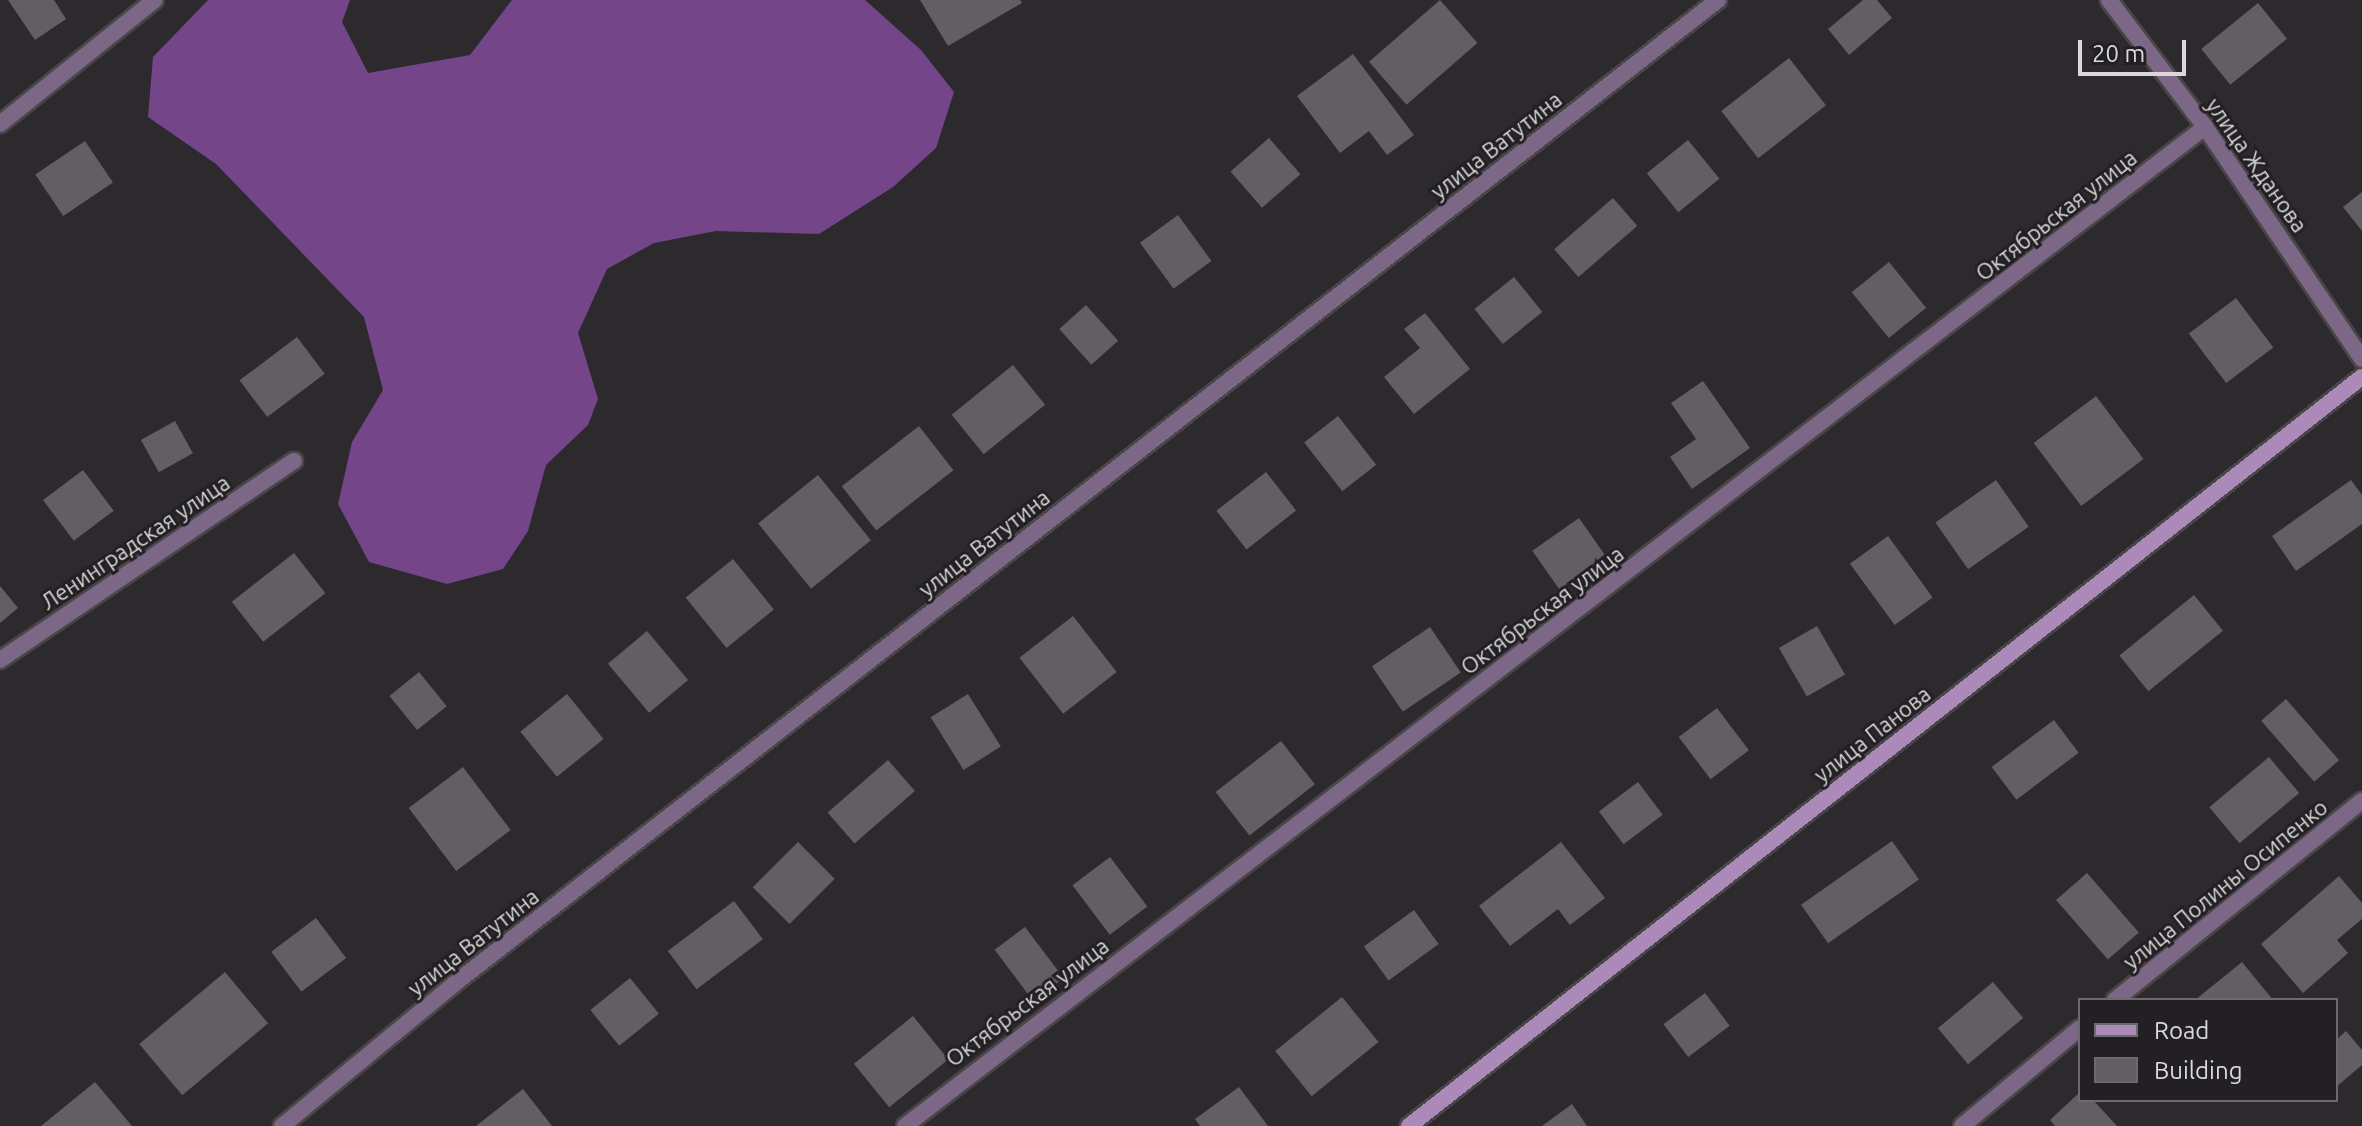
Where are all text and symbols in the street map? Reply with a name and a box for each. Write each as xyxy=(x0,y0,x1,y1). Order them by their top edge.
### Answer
scale bar xyxy=(2082,24,2190,74)
text: 20 m xyxy=(2092,40,2145,67)
street label: улица Ватутина xyxy=(1425,86,1567,204)
street label: улица Жданова xyxy=(2201,93,2313,237)
street label: Октябрьская улица xyxy=(1970,144,2142,286)
street label: Ленинградская улица xyxy=(36,469,234,615)
street label: улица Ватутина xyxy=(913,484,1055,602)
street label: Октябрьская улица xyxy=(1455,540,1629,680)
street label: улица Панова xyxy=(1808,680,1936,788)
street label: улица Полины Осипенко xyxy=(2118,793,2332,975)
street label: улица Ватутина xyxy=(402,883,544,1001)
street label: Октябрьская улица xyxy=(940,932,1114,1072)
legend xyxy=(2078,998,2338,1102)
text: Road xyxy=(2154,1017,2209,1044)
text: Building xyxy=(2154,1057,2242,1084)

